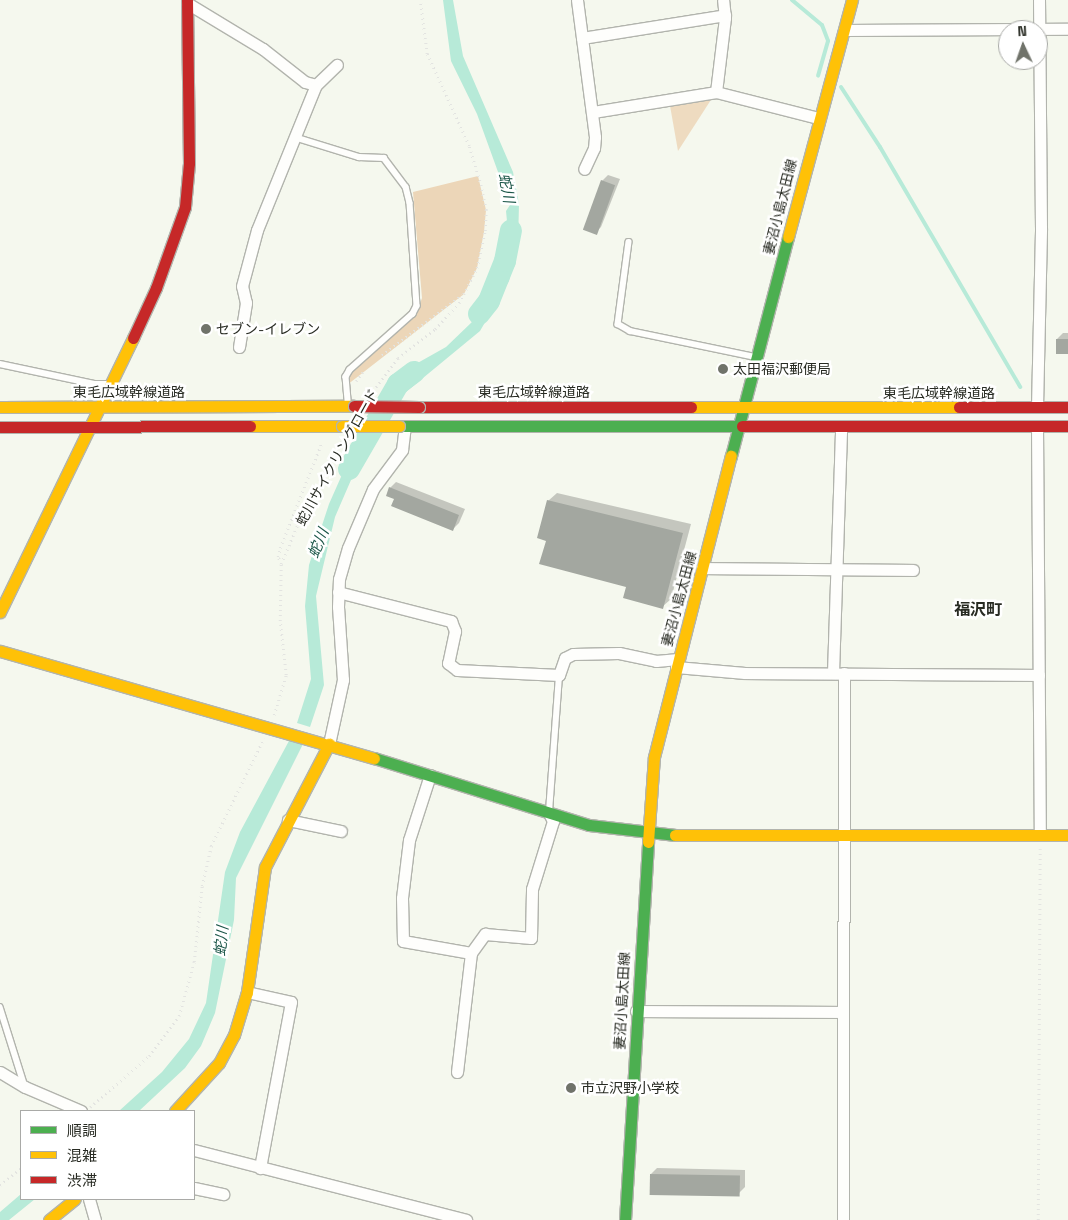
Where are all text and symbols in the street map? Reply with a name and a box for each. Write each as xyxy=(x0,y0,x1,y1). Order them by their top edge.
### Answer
north arrow xyxy=(998,20,1048,70)
text: N xyxy=(1017,22,1027,40)
street label: 妻沼小島太田線 xyxy=(760,157,800,257)
water label: 蛇川 xyxy=(496,172,518,204)
place label: セブン-イレブン xyxy=(216,321,320,337)
marker: セブン-イレブン xyxy=(200,323,212,335)
place label: 太田福沢郵便局 xyxy=(733,361,831,377)
marker: 太田福沢郵便局 xyxy=(717,363,729,375)
street label: 東毛広域幹線道路 xyxy=(73,384,185,400)
street label: 東毛広域幹線道路 xyxy=(478,384,590,400)
street label: 東毛広域幹線道路 xyxy=(883,385,995,401)
street label: 蛇川サイクリングロード xyxy=(292,386,382,528)
water label: 蛇川 xyxy=(304,526,332,560)
street label: 妻沼小島太田線 xyxy=(658,549,700,649)
district label: 福沢町 xyxy=(954,600,1002,620)
water label: 蛇川 xyxy=(210,925,232,957)
street label: 妻沼小島太田線 xyxy=(611,952,633,1050)
place label: 市立沢野小学校 xyxy=(581,1080,679,1096)
marker: 市立沢野小学校 xyxy=(565,1082,577,1094)
legend xyxy=(20,1110,195,1200)
text: 順調 xyxy=(67,1121,97,1140)
text: 混雑 xyxy=(67,1146,97,1165)
text: 渋滞 xyxy=(67,1171,97,1190)

